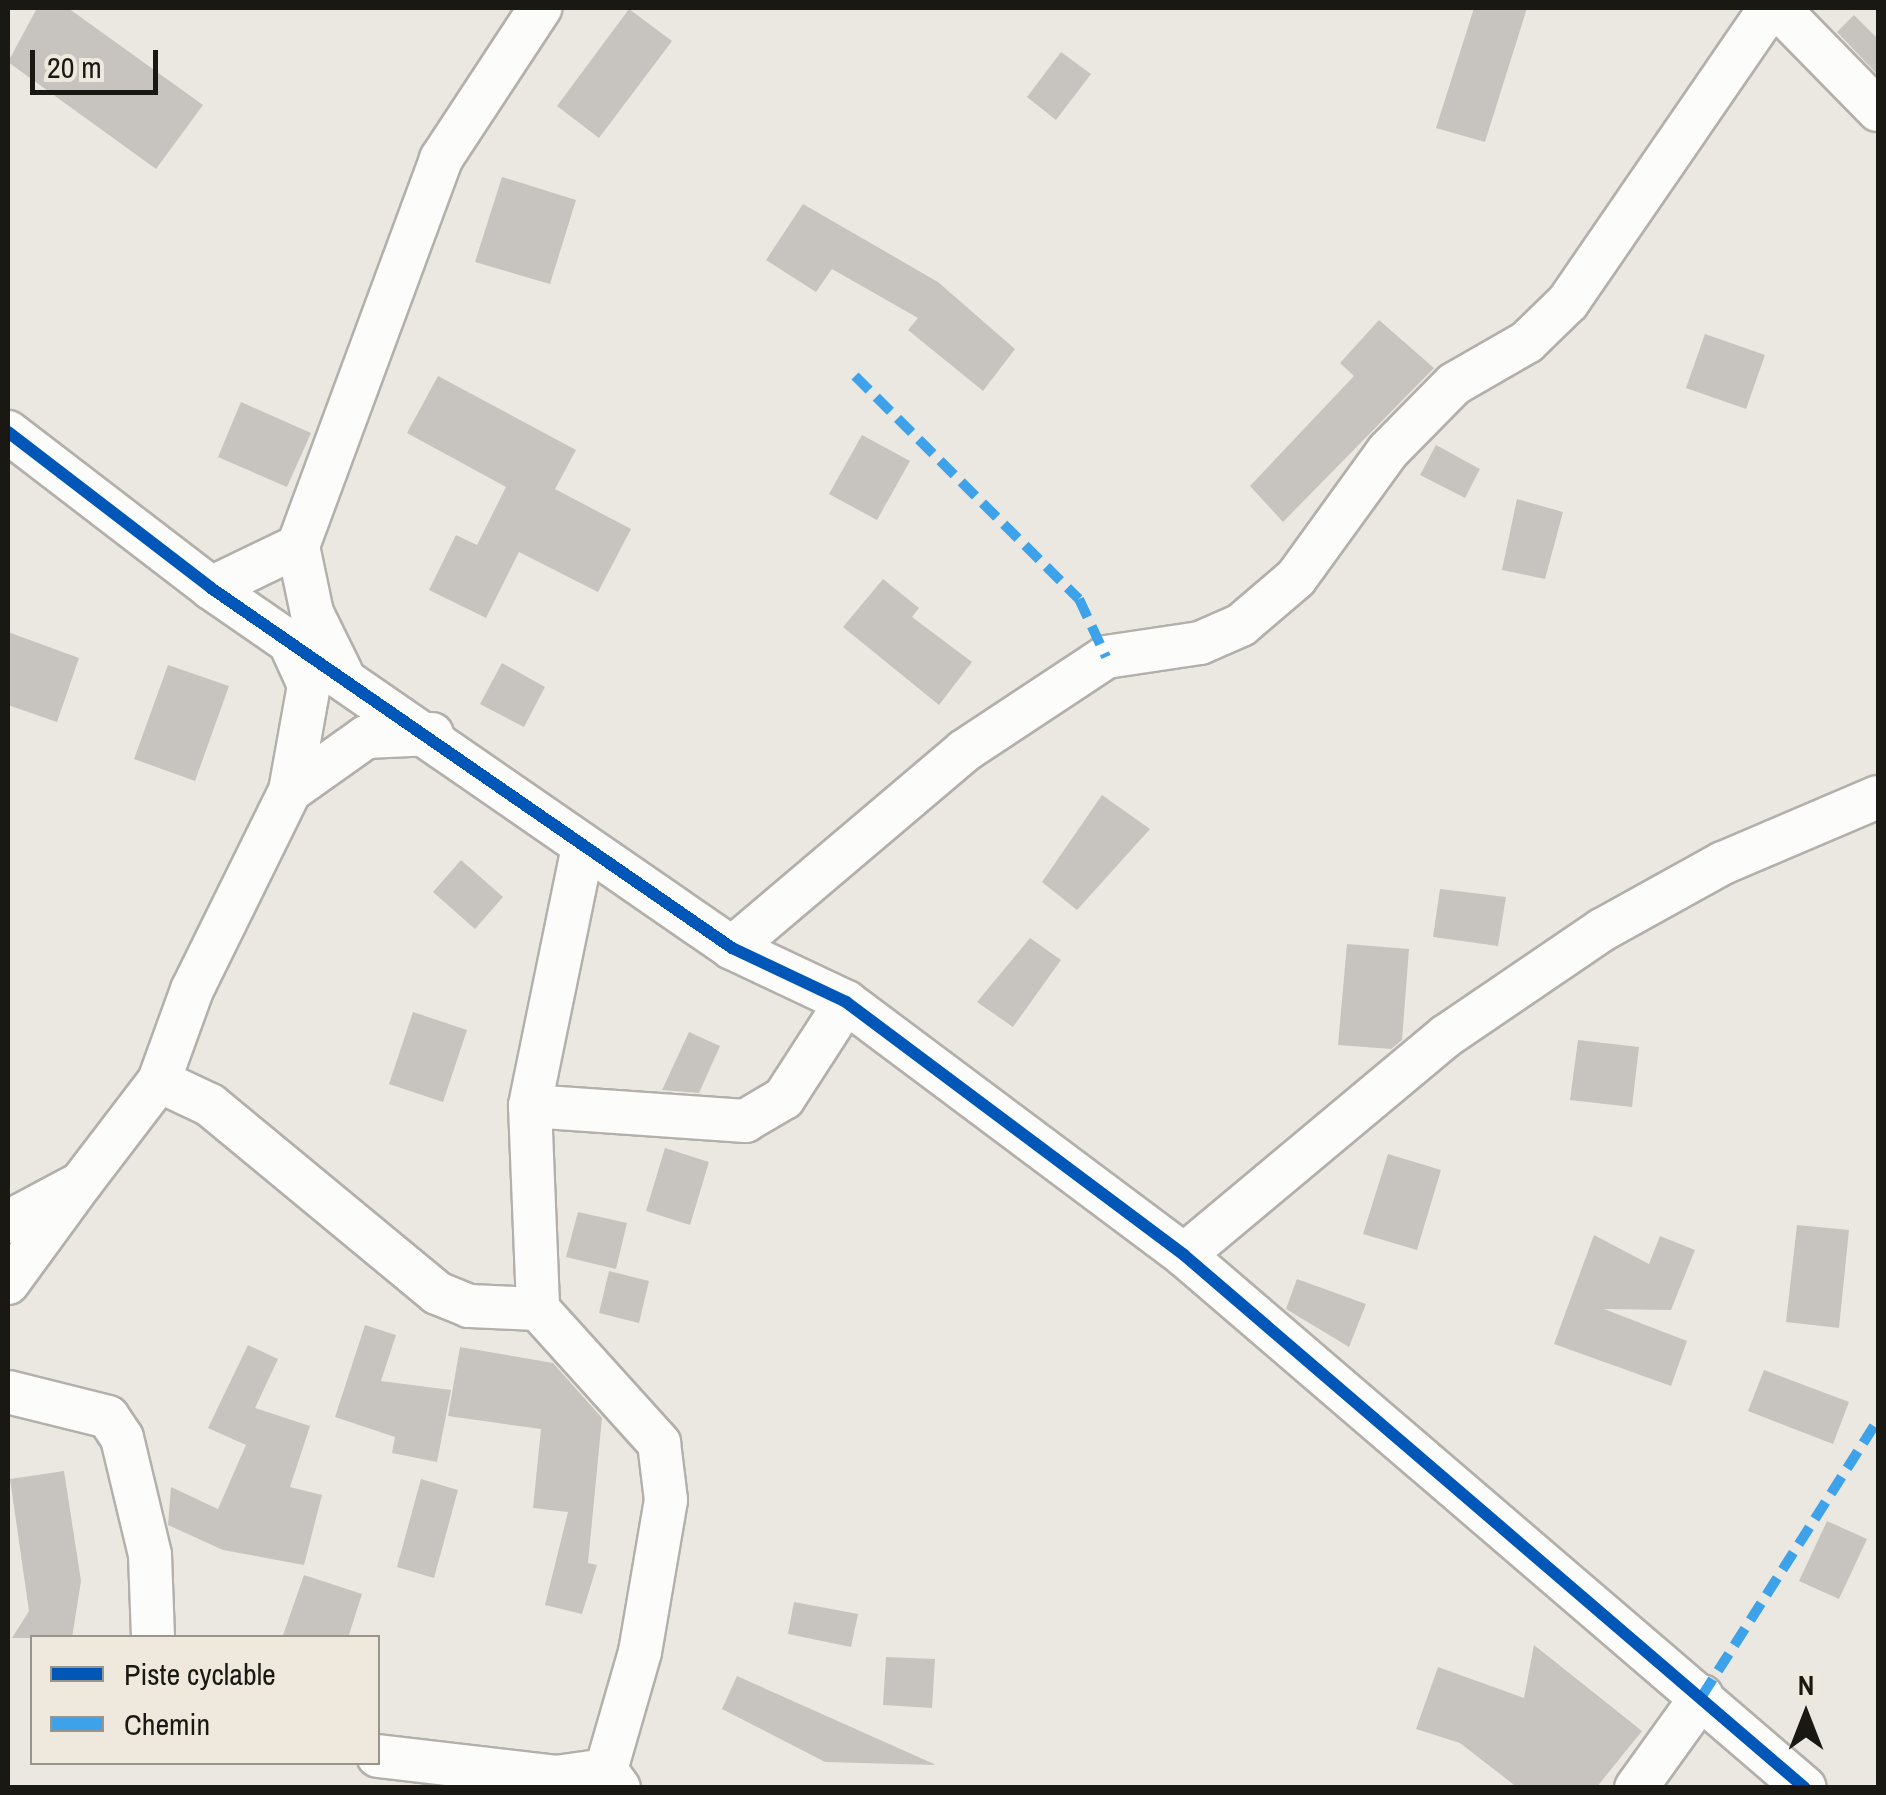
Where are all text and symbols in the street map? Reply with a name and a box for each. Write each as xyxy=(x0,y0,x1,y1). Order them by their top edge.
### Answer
scale bar xyxy=(35,30,162,92)
text: 20 m xyxy=(47,47,102,87)
legend xyxy=(30,1635,380,1765)
text: Piste cyclable xyxy=(124,1654,276,1694)
north arrow xyxy=(1756,1665,1856,1765)
text: N xyxy=(1798,1666,1814,1704)
text: Chemin xyxy=(124,1704,210,1744)

